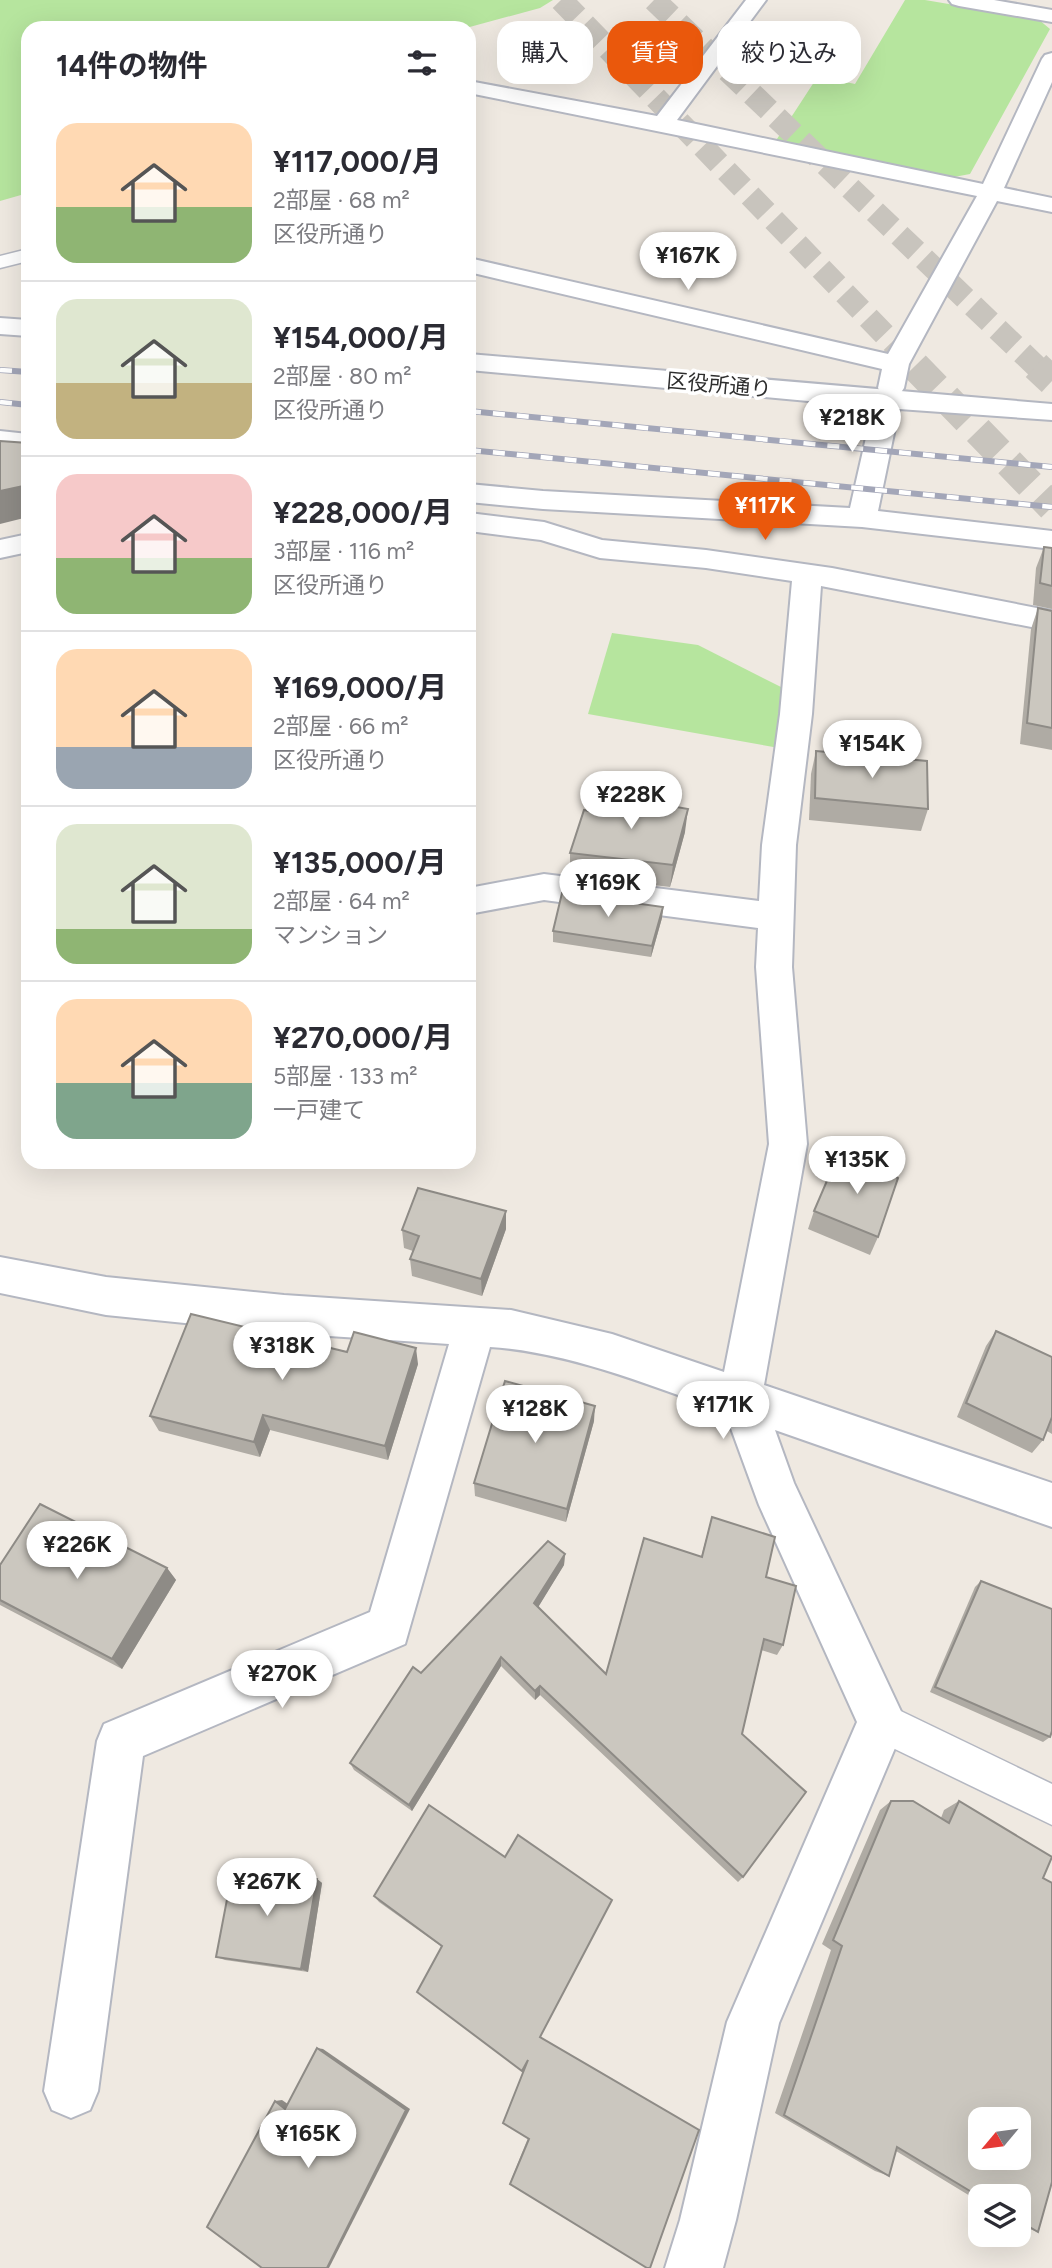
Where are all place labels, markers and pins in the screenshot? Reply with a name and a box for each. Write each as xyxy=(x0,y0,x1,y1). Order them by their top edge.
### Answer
pin: ¥167K xyxy=(639,232,737,292)
pin: ¥218K xyxy=(803,394,901,454)
pin: ¥117K xyxy=(716,482,814,542)
pin: ¥154K xyxy=(823,720,921,780)
pin: ¥228K xyxy=(582,772,680,831)
pin: ¥169K xyxy=(559,860,657,919)
pin: ¥135K xyxy=(808,1136,906,1196)
pin: ¥318K xyxy=(233,1322,331,1382)
pin: ¥171K xyxy=(674,1382,772,1441)
pin: ¥128K xyxy=(486,1386,584,1445)
pin: ¥226K xyxy=(28,1522,126,1581)
pin: ¥270K xyxy=(233,1650,331,1710)
pin: ¥267K xyxy=(218,1858,316,1918)
pin: ¥165K xyxy=(259,2110,357,2170)

